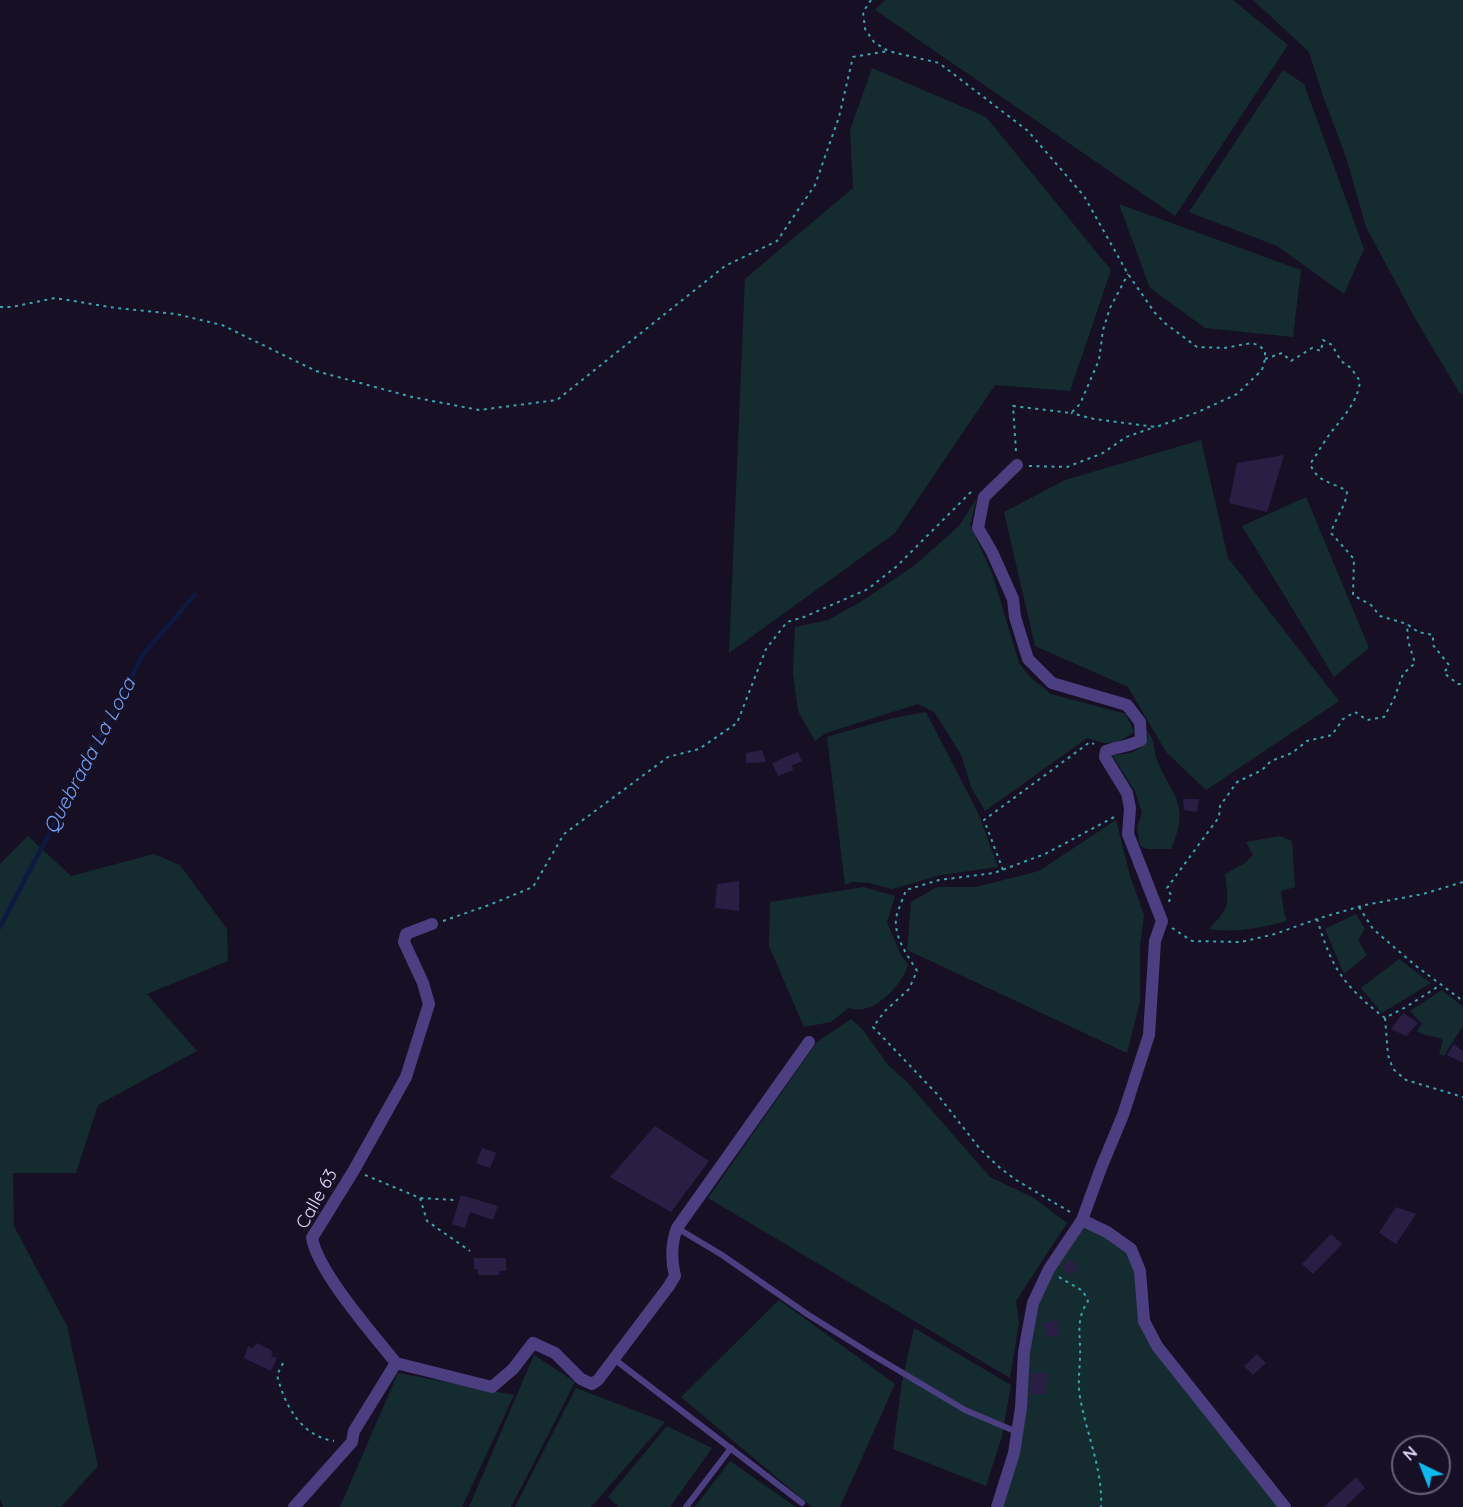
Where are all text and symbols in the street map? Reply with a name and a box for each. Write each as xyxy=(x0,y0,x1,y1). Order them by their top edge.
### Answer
water label: Quebrada La Loca xyxy=(39,674,141,838)
street label: Calle 63 xyxy=(292,1165,342,1233)
north arrow xyxy=(1391,1435,1451,1495)
text: N xyxy=(1399,1442,1421,1465)

